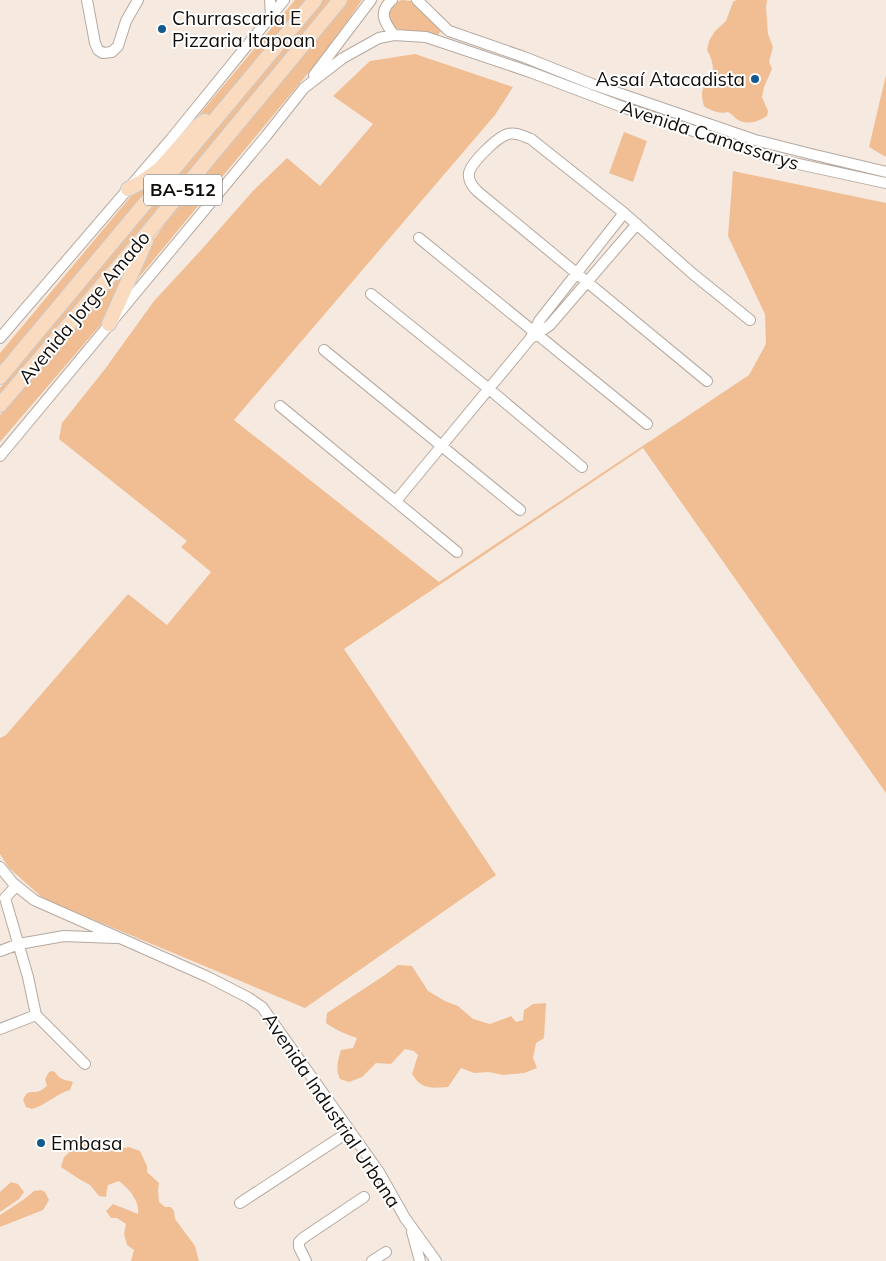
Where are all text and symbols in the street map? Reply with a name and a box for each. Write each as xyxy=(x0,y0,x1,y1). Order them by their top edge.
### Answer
place label: Churrascaria E Pizzaria Itapoan xyxy=(172,6,315,52)
marker: Churrascaria E Pizzaria Itapoan xyxy=(156,23,168,35)
place label: Assaí Atacadista xyxy=(596,67,745,91)
marker: Assaí Atacadista xyxy=(749,73,761,85)
street label: Avenida Camassarys xyxy=(618,95,802,175)
road number: BA-512 xyxy=(144,174,222,206)
street label: Avenida Jorge Amado xyxy=(13,226,155,388)
street label: Avenida Industrial Urbana xyxy=(258,1008,406,1212)
place label: Embasa xyxy=(51,1131,122,1155)
marker: Embasa xyxy=(35,1137,47,1149)

